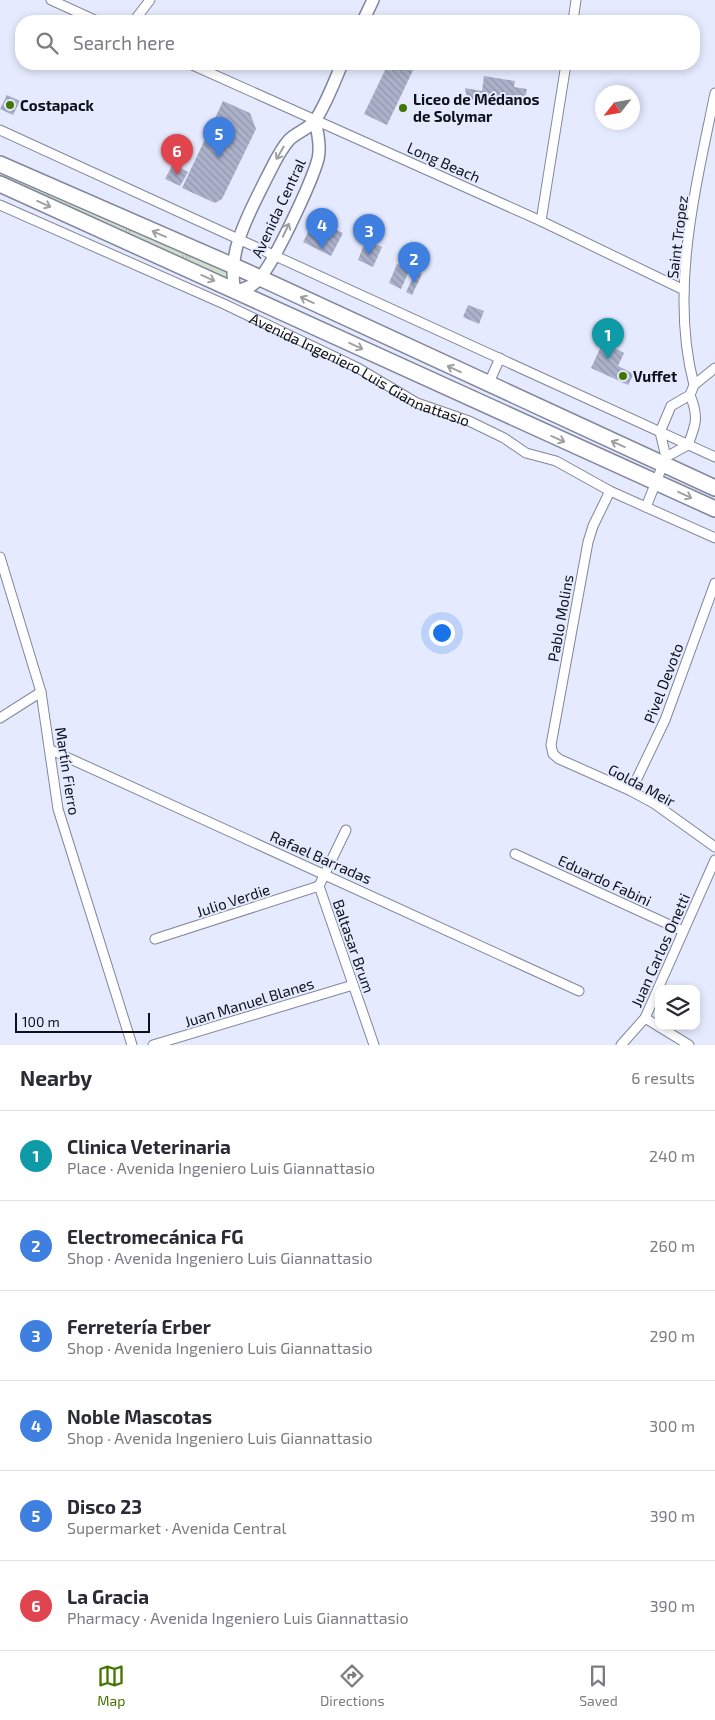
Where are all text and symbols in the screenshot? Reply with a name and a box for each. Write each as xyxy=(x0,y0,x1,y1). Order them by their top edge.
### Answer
search box xyxy=(15,15,700,70)
icon: search xyxy=(33,29,61,57)
text: Search here xyxy=(73,31,175,54)
north arrow xyxy=(595,85,640,130)
place label: Liceo de Médanos de Solymar xyxy=(413,90,539,126)
place label: Costapack xyxy=(20,96,95,114)
marker: Costapack xyxy=(4,99,16,111)
marker: Liceo de Médanos de Solymar xyxy=(397,102,409,114)
pin: 5 xyxy=(203,117,235,158)
pin: 6 xyxy=(161,134,193,175)
street label: Long Beach xyxy=(405,138,483,186)
one-way arrow xyxy=(274,146,284,160)
street label: Avenida Central xyxy=(247,155,309,260)
street label: Saint Tropez xyxy=(663,194,691,280)
one-way arrow xyxy=(36,200,51,209)
pin: 4 xyxy=(306,208,338,249)
pin: 3 xyxy=(353,214,385,255)
one-way arrow xyxy=(282,223,292,238)
one-way arrow xyxy=(152,229,167,239)
pin: 2 xyxy=(398,242,430,283)
one-way arrow xyxy=(200,274,215,284)
one-way arrow xyxy=(300,295,315,304)
street label: Avenida Ingeniero Luis Giannattasio xyxy=(247,309,472,430)
pin: 1 xyxy=(592,318,624,359)
one-way arrow xyxy=(348,341,363,351)
one-way arrow xyxy=(447,364,462,373)
place label: Vuffet xyxy=(633,367,677,385)
marker: Vuffet xyxy=(617,370,629,382)
one-way arrow xyxy=(550,434,565,444)
one-way arrow xyxy=(611,438,626,448)
one-way arrow xyxy=(677,491,692,501)
street label: Pablo Molins xyxy=(543,573,577,663)
your location xyxy=(429,620,455,646)
street label: Pivel Devoto xyxy=(639,640,687,726)
street label: Martín Fierro xyxy=(52,726,84,816)
street label: Golda Meir xyxy=(605,760,679,810)
street label: Rafael Barradas xyxy=(267,827,375,887)
street label: Eduardo Fabini xyxy=(556,851,654,909)
street label: Julio Verdie xyxy=(194,880,272,920)
street label: Juan Carlos Onetti xyxy=(627,890,693,1010)
street label: Baltasar Brum xyxy=(330,897,378,995)
street label: Juan Manuel Blanes xyxy=(182,974,316,1030)
map controls xyxy=(655,985,700,1030)
button: layers xyxy=(655,985,700,1030)
scale bar xyxy=(15,1010,150,1033)
text: 100 m xyxy=(22,1013,60,1030)
text: Nearby xyxy=(20,1065,92,1090)
text: 6 results xyxy=(631,1068,695,1087)
text: Clinica Veterinaria xyxy=(67,1135,231,1158)
text: 1 xyxy=(33,1146,39,1165)
text: 240 m xyxy=(649,1146,695,1165)
text: Place · Avenida Ingeniero Luis Giannattasio xyxy=(67,1158,375,1177)
text: Electromecánica FG xyxy=(67,1225,244,1248)
text: 2 xyxy=(31,1236,41,1255)
text: 260 m xyxy=(650,1236,695,1255)
text: Shop · Avenida Ingeniero Luis Giannattasio xyxy=(67,1248,373,1267)
text: Ferretería Erber xyxy=(67,1315,211,1338)
text: 3 xyxy=(31,1326,41,1345)
text: 290 m xyxy=(650,1326,695,1345)
text: Shop · Avenida Ingeniero Luis Giannattasio xyxy=(67,1338,373,1357)
text: Noble Mascotas xyxy=(67,1405,212,1428)
text: 4 xyxy=(31,1416,41,1435)
text: 300 m xyxy=(649,1416,695,1435)
text: Shop · Avenida Ingeniero Luis Giannattasio xyxy=(67,1428,373,1447)
text: Disco 23 xyxy=(67,1495,142,1518)
text: 5 xyxy=(32,1506,40,1525)
text: 390 m xyxy=(650,1506,695,1525)
text: Supermarket · Avenida Central xyxy=(67,1518,286,1537)
text: La Gracia xyxy=(67,1585,149,1608)
text: 6 xyxy=(31,1596,41,1615)
text: 390 m xyxy=(650,1596,695,1615)
text: Pharmacy · Avenida Ingeniero Luis Giannattasio xyxy=(67,1608,409,1627)
tab: Map xyxy=(97,1662,125,1709)
tab: Directions xyxy=(320,1662,385,1709)
tab: Saved xyxy=(579,1662,618,1709)

